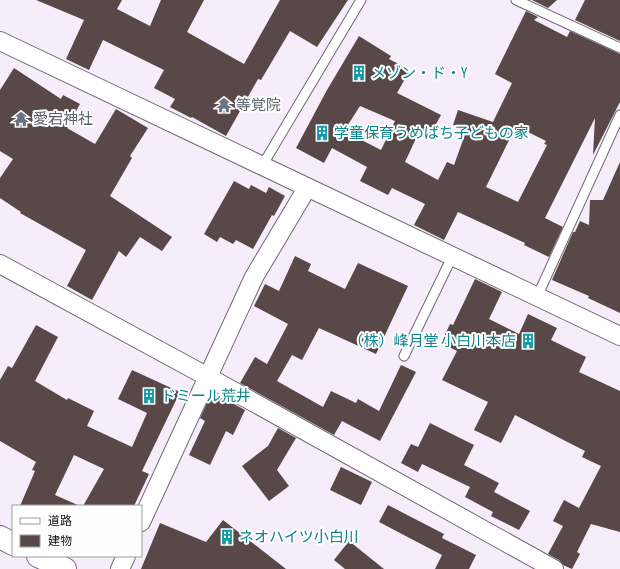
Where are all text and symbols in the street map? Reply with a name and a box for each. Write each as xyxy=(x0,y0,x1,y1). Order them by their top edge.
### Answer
building icon: メゾン・ド・Y xyxy=(350,64,368,82)
place label: メゾン・ド・Y xyxy=(371,64,468,83)
temple icon: 等覚院 xyxy=(215,96,233,114)
place label: 等覚院 xyxy=(236,96,281,115)
temple icon: 愛宕神社 xyxy=(12,110,30,128)
place label: 愛宕神社 xyxy=(33,110,93,129)
building icon: 学童保育うめばち子どもの家 xyxy=(313,124,331,142)
place label: 学童保育うめばち子どもの家 xyxy=(334,124,529,143)
place label: （株）峰月堂 小白川本店 xyxy=(349,332,516,351)
building icon: （株）峰月堂 小白川本店 xyxy=(519,332,537,350)
building icon: ドミール荒井 xyxy=(140,387,158,405)
place label: ドミール荒井 xyxy=(161,387,251,406)
legend xyxy=(12,505,142,557)
text: 道路 xyxy=(48,514,72,529)
building icon: ネオハイツ小白川 xyxy=(218,528,236,546)
place label: ネオハイツ小白川 xyxy=(239,528,359,547)
text: 建物 xyxy=(48,534,72,549)

